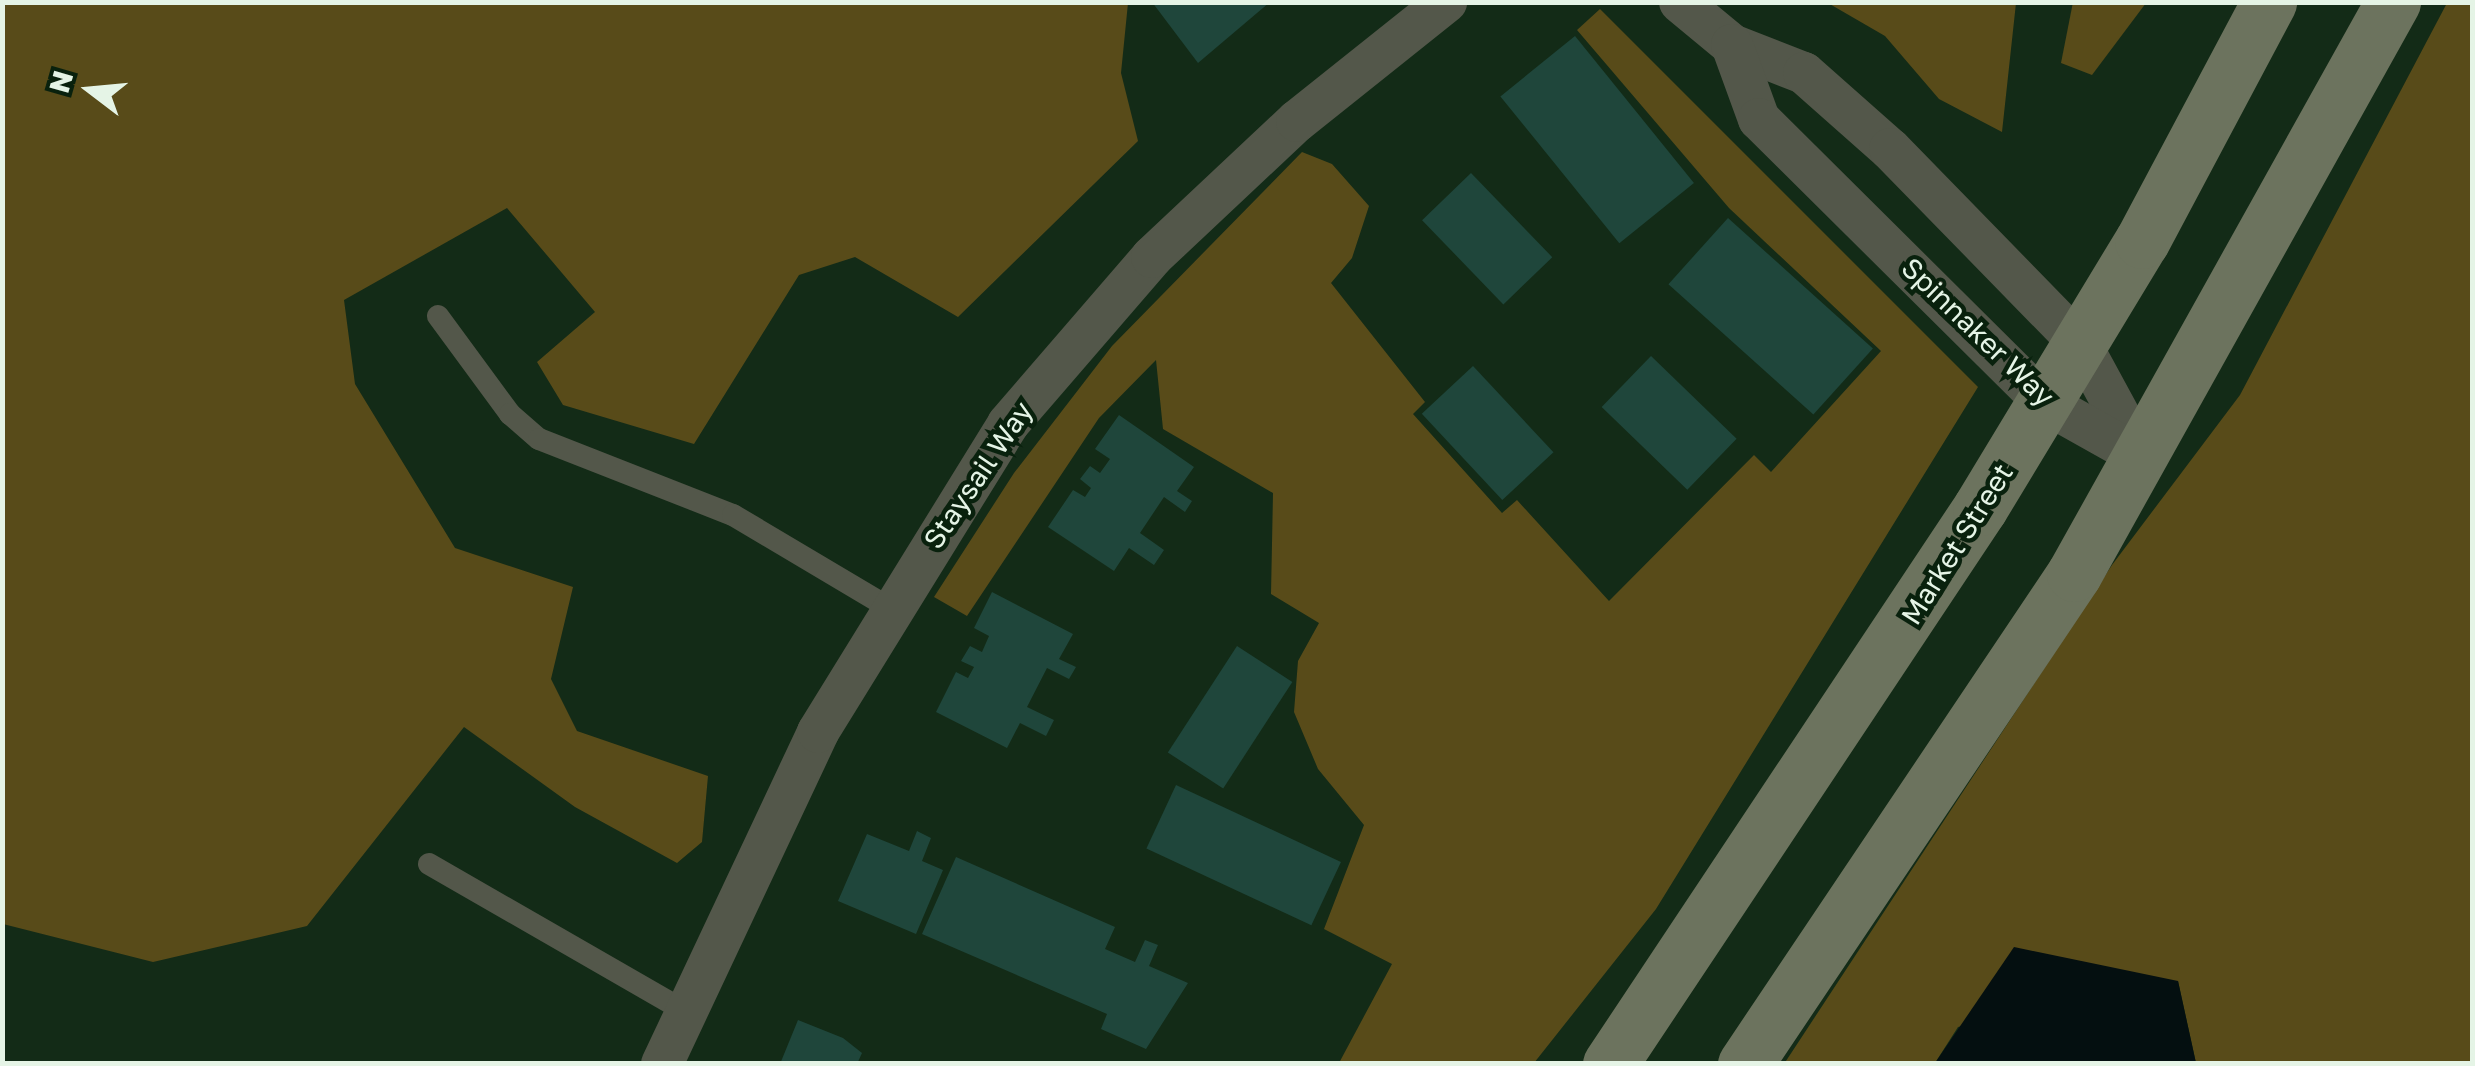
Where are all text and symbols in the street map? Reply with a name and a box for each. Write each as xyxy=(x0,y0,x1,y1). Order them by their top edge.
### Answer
north arrow xyxy=(40,40,140,140)
text: N xyxy=(42,67,79,96)
street label: Spinnaker Way xyxy=(1895,251,2061,413)
street label: Staysail Way xyxy=(916,395,1040,555)
street label: Market Street xyxy=(1894,457,2020,631)

